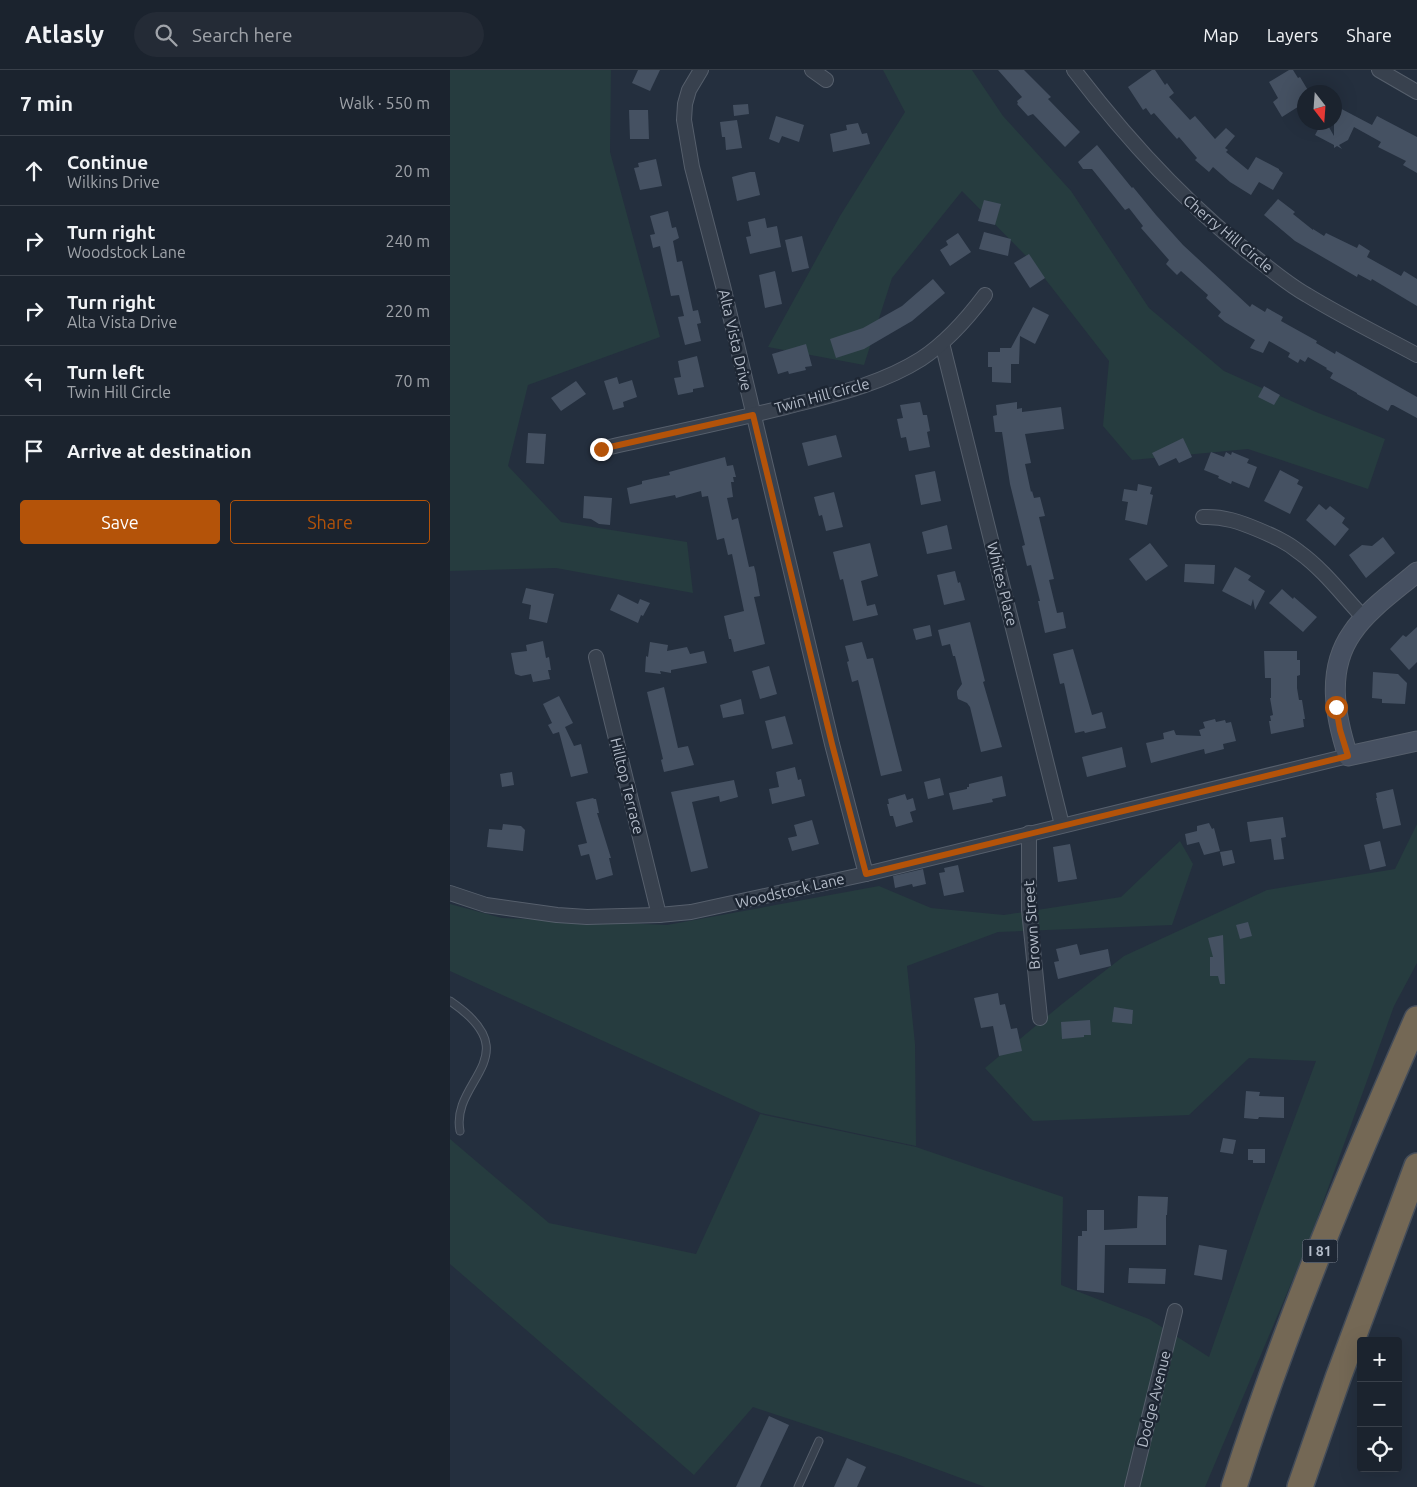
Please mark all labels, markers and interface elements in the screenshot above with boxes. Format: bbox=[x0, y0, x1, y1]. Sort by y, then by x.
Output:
search box bbox=[134, 12, 484, 57]
text: Atlasly bbox=[25, 21, 104, 48]
icon: search bbox=[152, 21, 180, 49]
text: Search here bbox=[192, 24, 292, 46]
text: Map bbox=[1203, 25, 1239, 45]
text: Layers bbox=[1267, 25, 1318, 45]
text: Share bbox=[1346, 25, 1392, 45]
north arrow bbox=[1297, 85, 1342, 130]
text: 7 min bbox=[20, 91, 73, 115]
text: Walk · 550 m bbox=[339, 94, 430, 112]
text: Continue bbox=[67, 151, 148, 173]
icon: ahead bbox=[20, 157, 48, 185]
text: 20 m bbox=[394, 162, 430, 180]
text: Wilkins Drive bbox=[67, 173, 160, 191]
street label: Cherry Hill Circle bbox=[1180, 191, 1276, 276]
text: Turn right bbox=[67, 221, 155, 243]
icon: right bbox=[20, 227, 48, 255]
text: 240 m bbox=[385, 232, 430, 250]
text: Woodstock Lane bbox=[67, 243, 186, 261]
street label: Alta Vista Drive bbox=[716, 288, 755, 392]
text: Turn right bbox=[67, 291, 155, 313]
icon: right bbox=[20, 297, 48, 325]
text: 220 m bbox=[385, 302, 430, 320]
text: Alta Vista Drive bbox=[67, 313, 177, 331]
text: Turn left bbox=[67, 361, 145, 383]
icon: left bbox=[20, 367, 48, 395]
text: 70 m bbox=[394, 372, 430, 390]
street label: Twin Hill Circle bbox=[772, 375, 871, 416]
text: Twin Hill Circle bbox=[67, 383, 171, 401]
icon: arrive bbox=[20, 437, 48, 465]
route end bbox=[590, 438, 613, 461]
text: Arrive at destination bbox=[67, 440, 252, 462]
button: Save bbox=[20, 500, 220, 544]
button: Share bbox=[230, 500, 430, 544]
street label: Whites Place bbox=[984, 540, 1021, 628]
route start bbox=[1325, 696, 1348, 719]
street label: Hilltop Terrace bbox=[607, 736, 648, 836]
street label: Woodstock Lane bbox=[734, 870, 846, 911]
street label: Brown Street bbox=[1020, 880, 1043, 970]
road number: I 81 bbox=[1302, 1240, 1338, 1262]
map controls bbox=[1357, 1337, 1402, 1472]
button: + bbox=[1357, 1337, 1402, 1382]
street label: Dodge Avenue bbox=[1133, 1349, 1174, 1449]
button: − bbox=[1357, 1382, 1402, 1427]
button: locate bbox=[1357, 1427, 1402, 1472]

